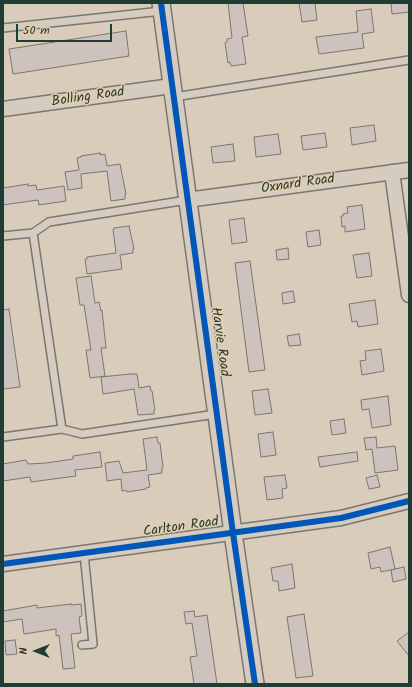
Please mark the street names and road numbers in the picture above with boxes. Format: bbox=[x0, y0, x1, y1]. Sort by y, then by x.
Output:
street label: Bolling Road bbox=[51, 85, 125, 111]
street label: Oxnard Road bbox=[260, 172, 336, 198]
street label: Harvie Road bbox=[206, 306, 232, 378]
street label: Carlton Road bbox=[142, 514, 220, 542]

